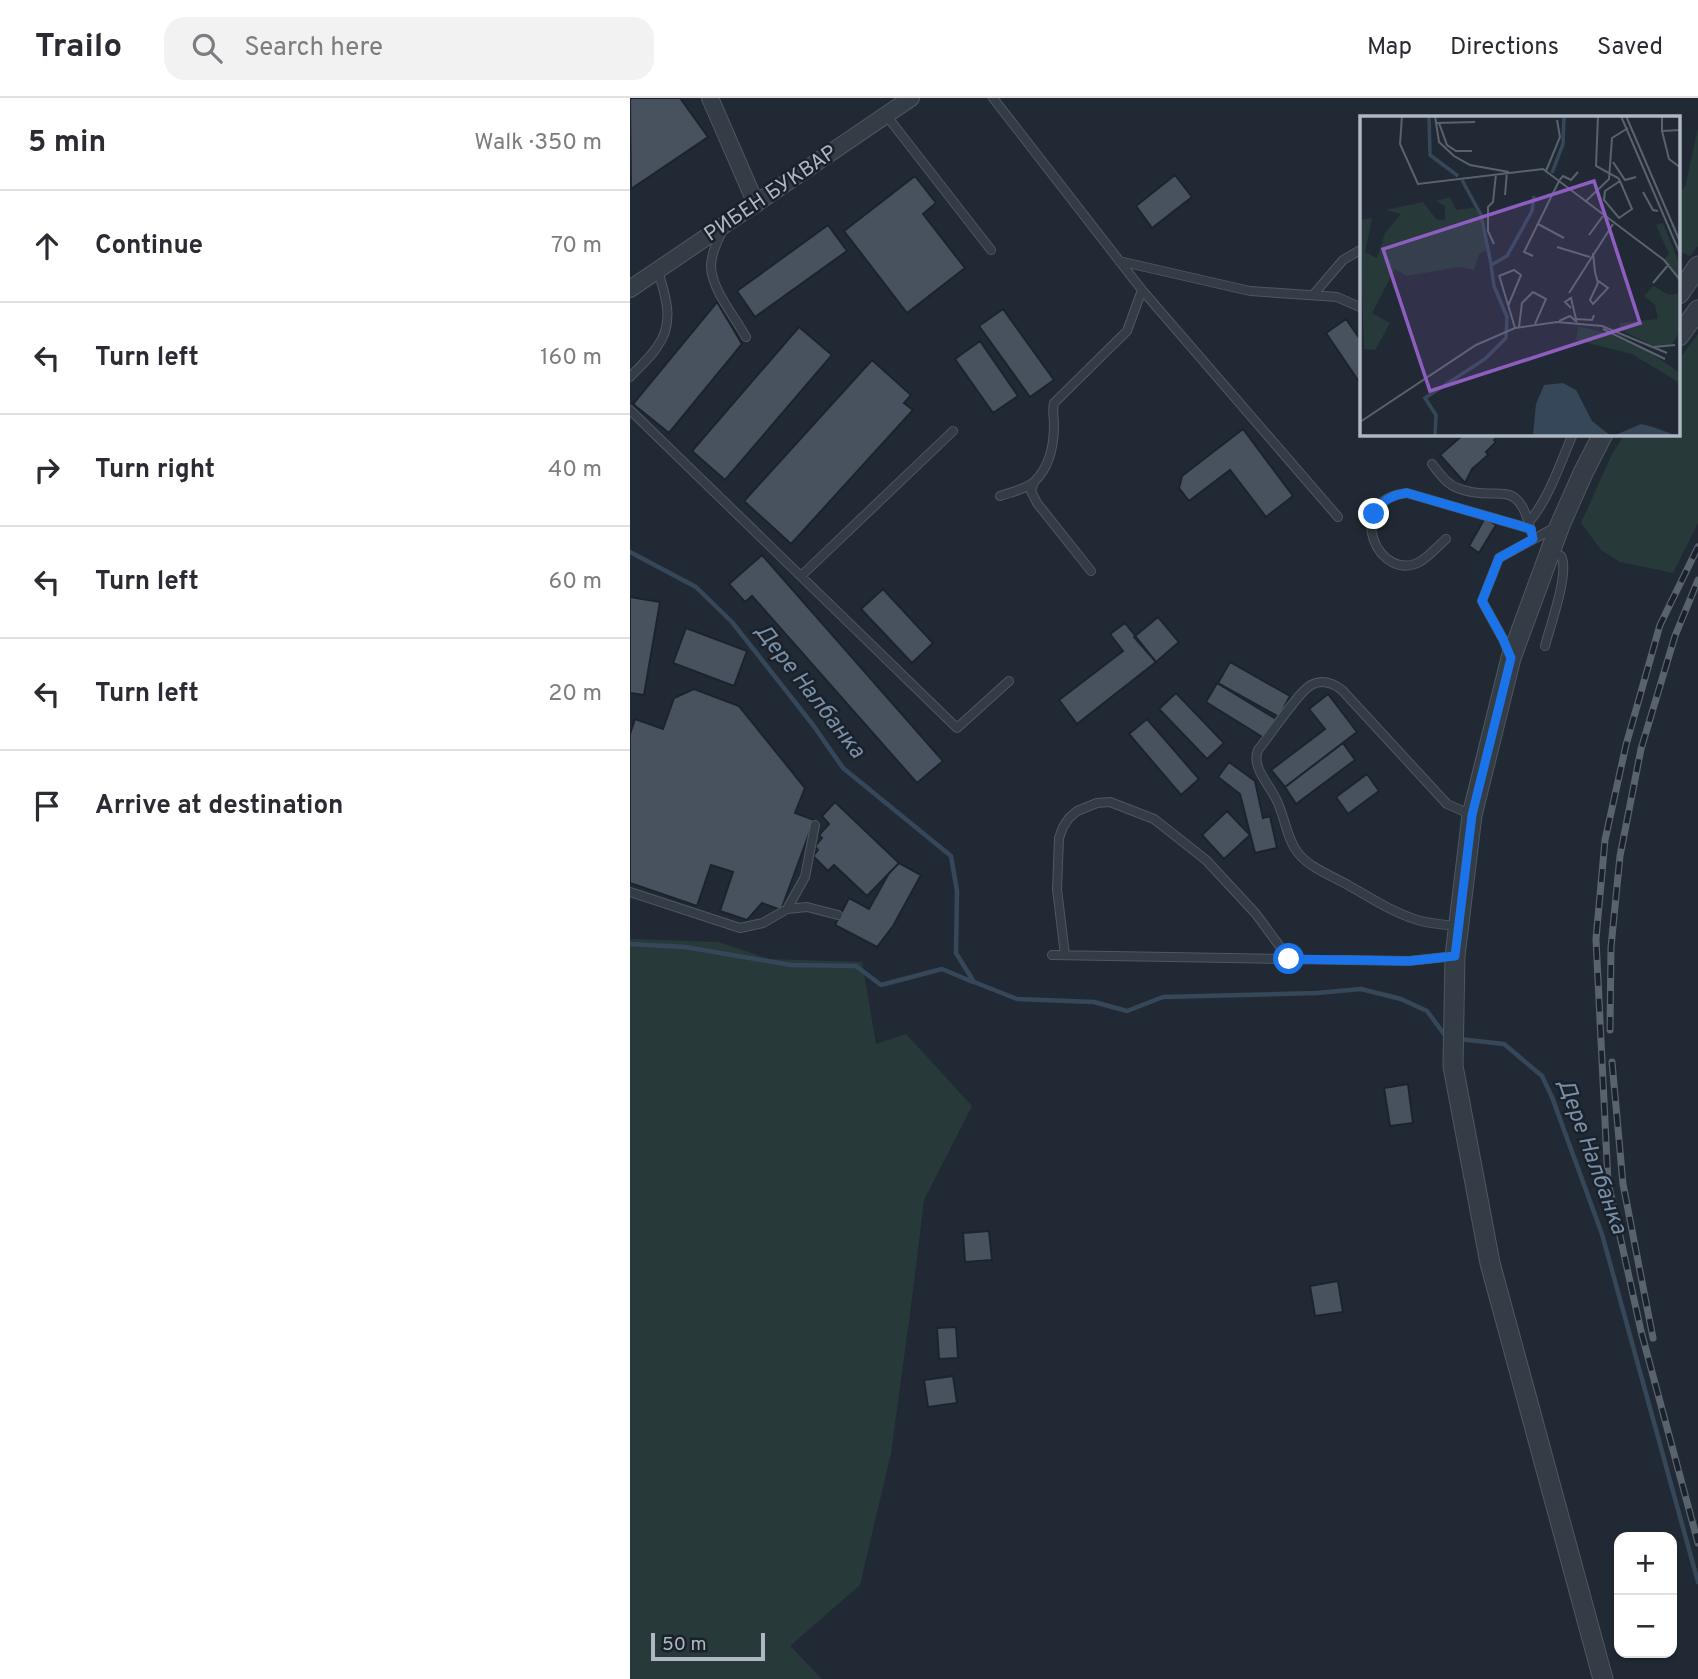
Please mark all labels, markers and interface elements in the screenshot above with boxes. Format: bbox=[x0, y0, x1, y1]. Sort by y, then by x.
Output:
search box bbox=[164, 17, 654, 80]
text: Trailo bbox=[35, 27, 122, 69]
icon: search bbox=[188, 29, 226, 67]
text: Search here bbox=[244, 32, 383, 65]
text: Map bbox=[1367, 33, 1412, 63]
text: Directions bbox=[1450, 33, 1559, 63]
text: Saved bbox=[1597, 33, 1663, 63]
inset map bbox=[1360, 116, 1680, 436]
text: 5 min bbox=[28, 125, 106, 162]
text: Walk · 350 m bbox=[474, 129, 602, 158]
street label: РИБЕН БУКВАР bbox=[699, 140, 843, 248]
icon: ahead bbox=[28, 227, 66, 265]
text: Continue bbox=[95, 230, 203, 263]
text: 70 m bbox=[551, 232, 602, 261]
icon: left bbox=[28, 339, 66, 377]
text: Turn left bbox=[95, 342, 199, 375]
text: 160 m bbox=[540, 344, 602, 373]
icon: right bbox=[28, 451, 66, 489]
text: Turn right bbox=[95, 454, 215, 487]
text: 40 m bbox=[548, 456, 602, 485]
route end bbox=[1358, 498, 1389, 529]
icon: left bbox=[28, 563, 66, 601]
text: Turn left bbox=[95, 566, 199, 599]
text: 60 m bbox=[549, 568, 602, 597]
water label: Дере Налбанка bbox=[747, 619, 871, 765]
icon: left bbox=[28, 675, 66, 713]
text: Turn left bbox=[95, 678, 199, 711]
text: 20 m bbox=[548, 680, 602, 709]
icon: arrive bbox=[28, 787, 66, 825]
text: Arrive at destination bbox=[95, 790, 343, 823]
route start bbox=[1273, 943, 1304, 974]
water label: Дере Налбанка bbox=[1549, 1075, 1633, 1239]
map controls bbox=[1614, 1532, 1677, 1658]
button: + bbox=[1614, 1532, 1677, 1595]
button: − bbox=[1614, 1595, 1677, 1658]
scale bar bbox=[651, 1630, 765, 1662]
text: 50 m bbox=[662, 1633, 707, 1657]

